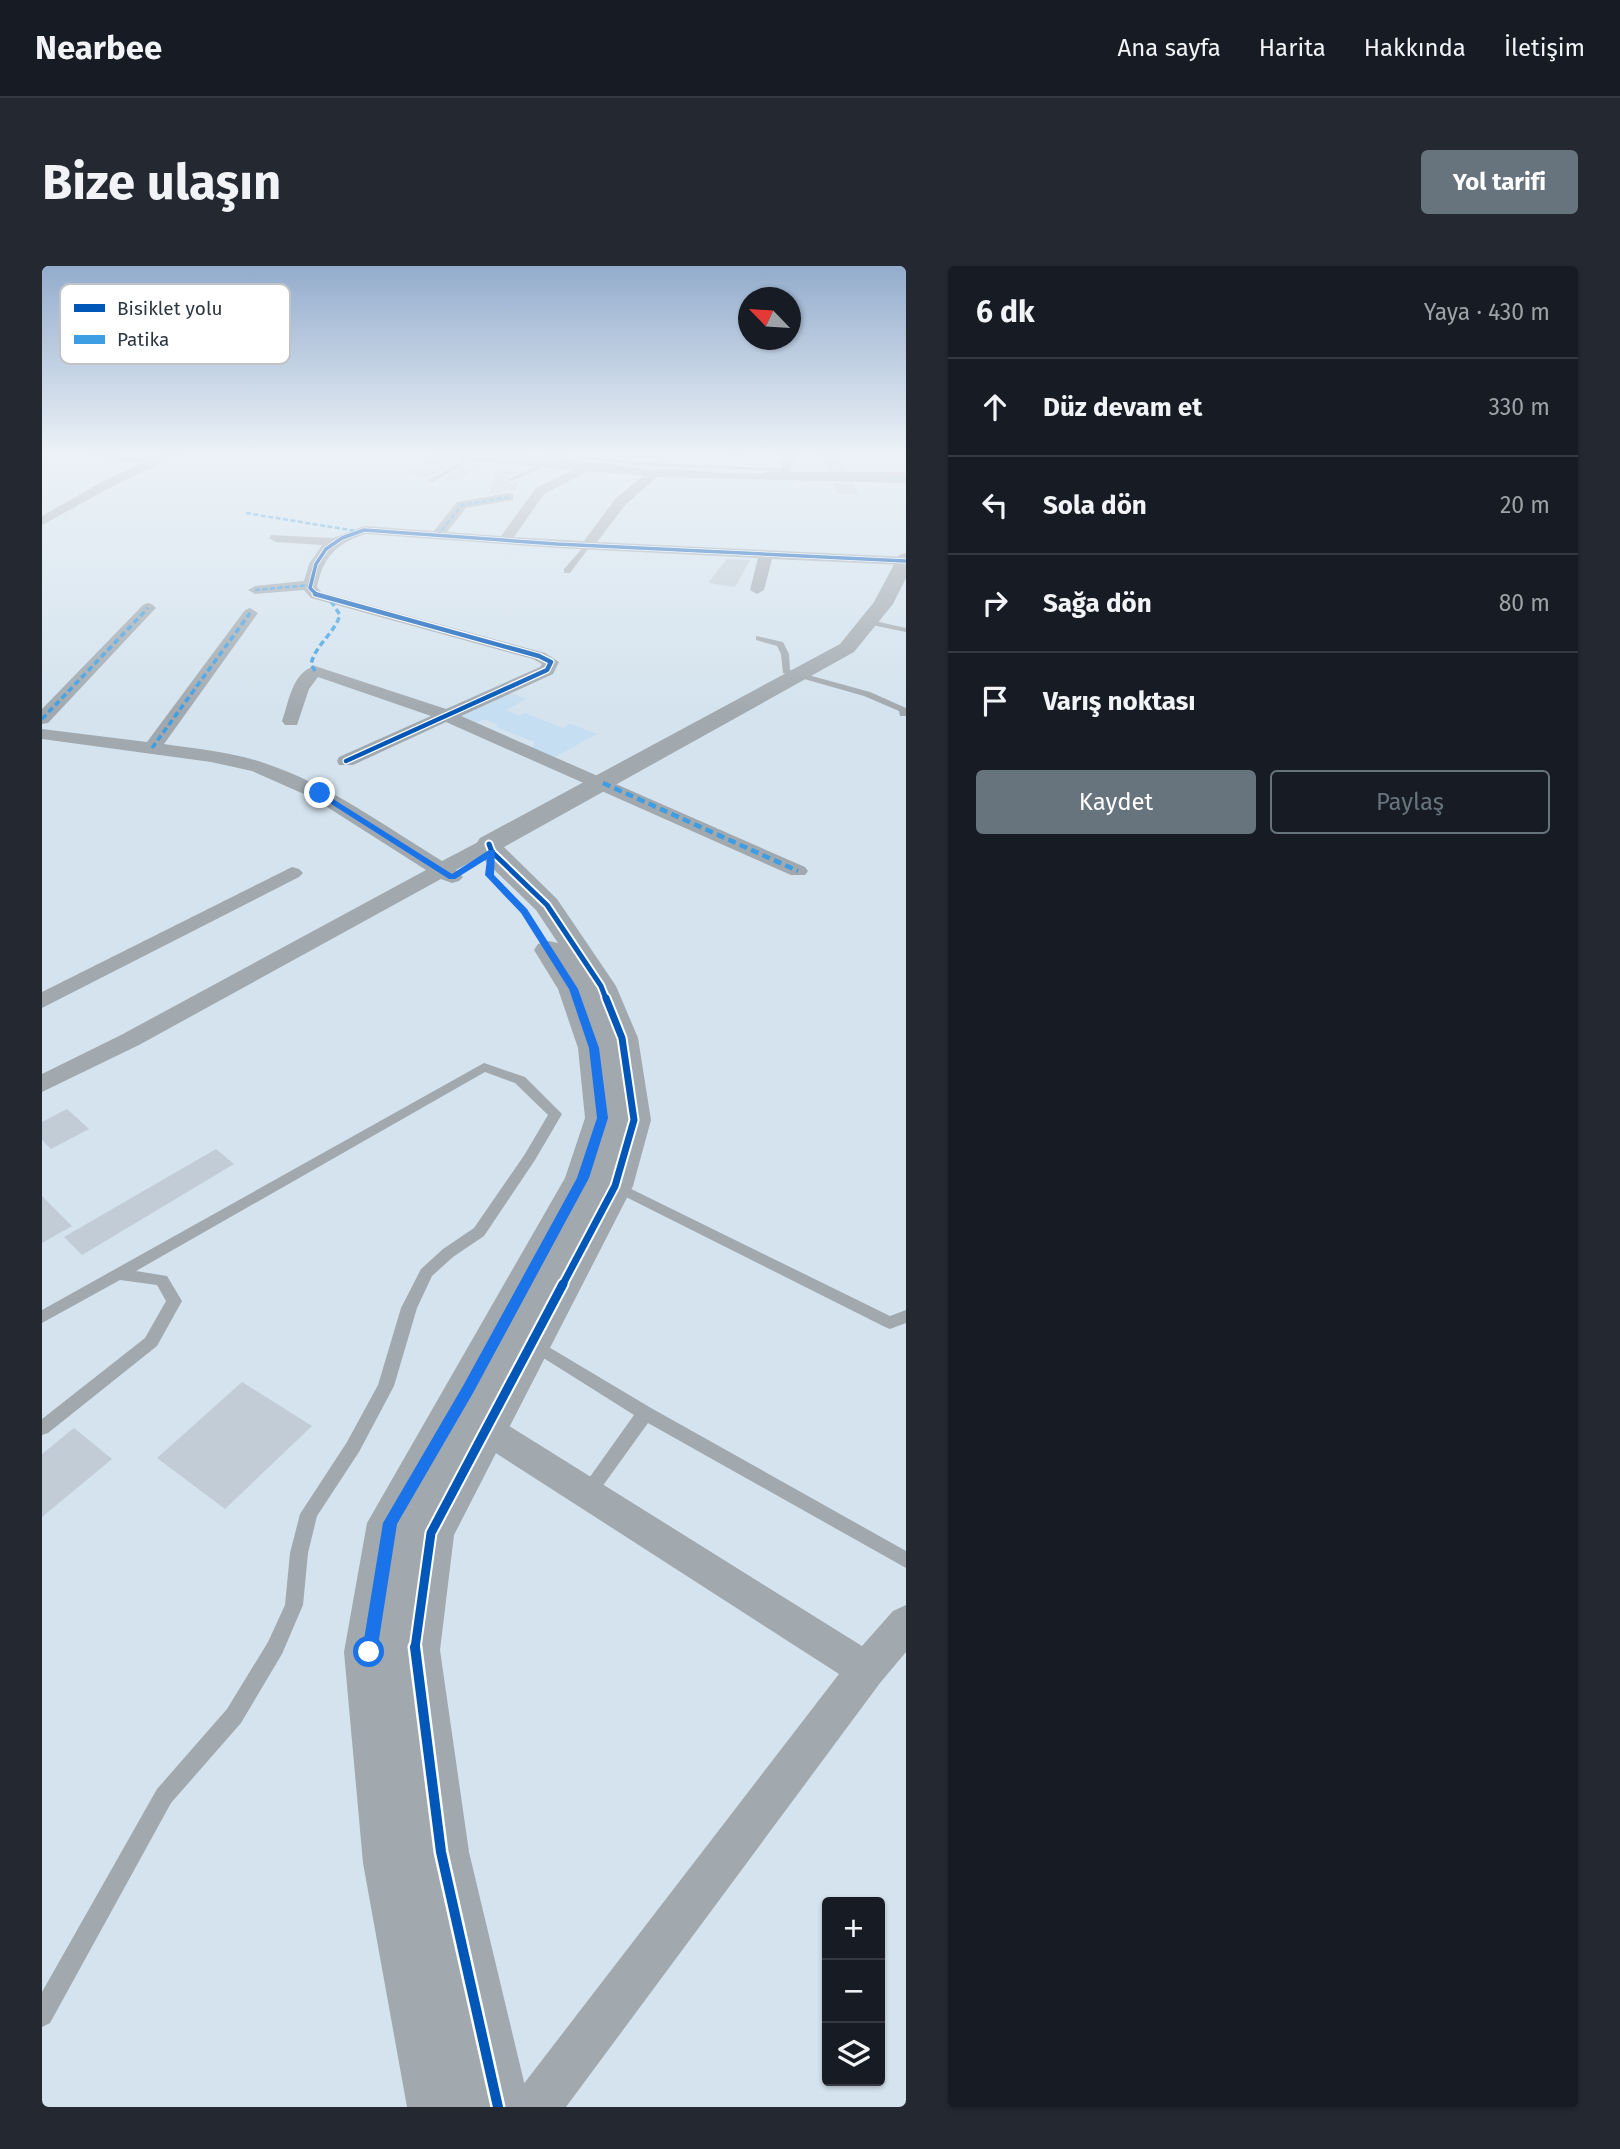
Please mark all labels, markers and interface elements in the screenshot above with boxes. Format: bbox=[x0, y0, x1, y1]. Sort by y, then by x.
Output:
text: Nearbee bbox=[35, 28, 162, 68]
text: Ana sayfa bbox=[1117, 34, 1221, 62]
text: Harita bbox=[1259, 34, 1326, 62]
text: Hakkında bbox=[1364, 34, 1466, 62]
text: İletişim bbox=[1504, 34, 1585, 62]
button: Yol tarifi bbox=[1421, 150, 1578, 214]
text: Bize ulaşın bbox=[42, 153, 281, 212]
legend bbox=[60, 284, 290, 364]
north arrow bbox=[738, 287, 801, 350]
text: 6 dk bbox=[976, 294, 1035, 330]
text: Bisiklet yolu bbox=[117, 297, 223, 320]
text: Yaya · 430 m bbox=[1424, 298, 1550, 326]
text: Patika bbox=[117, 328, 169, 351]
icon: ahead bbox=[976, 388, 1014, 426]
text: Düz devam et bbox=[1043, 392, 1202, 423]
text: 330 m bbox=[1488, 393, 1550, 421]
icon: left bbox=[976, 486, 1014, 524]
text: Sola dön bbox=[1043, 490, 1147, 521]
text: 20 m bbox=[1500, 491, 1550, 519]
icon: right bbox=[976, 584, 1014, 622]
text: Sağa dön bbox=[1043, 588, 1152, 619]
text: 80 m bbox=[1499, 589, 1550, 617]
icon: arrive bbox=[976, 682, 1014, 720]
text: Varış noktası bbox=[1043, 686, 1196, 717]
button: Kaydet bbox=[976, 770, 1256, 834]
button: Paylaş bbox=[1270, 770, 1550, 834]
route end bbox=[304, 777, 335, 808]
route start bbox=[353, 1636, 384, 1667]
map controls bbox=[822, 1897, 885, 2086]
button: + bbox=[822, 1897, 885, 1960]
button: − bbox=[822, 1960, 885, 2023]
button: layers bbox=[822, 2023, 885, 2086]

